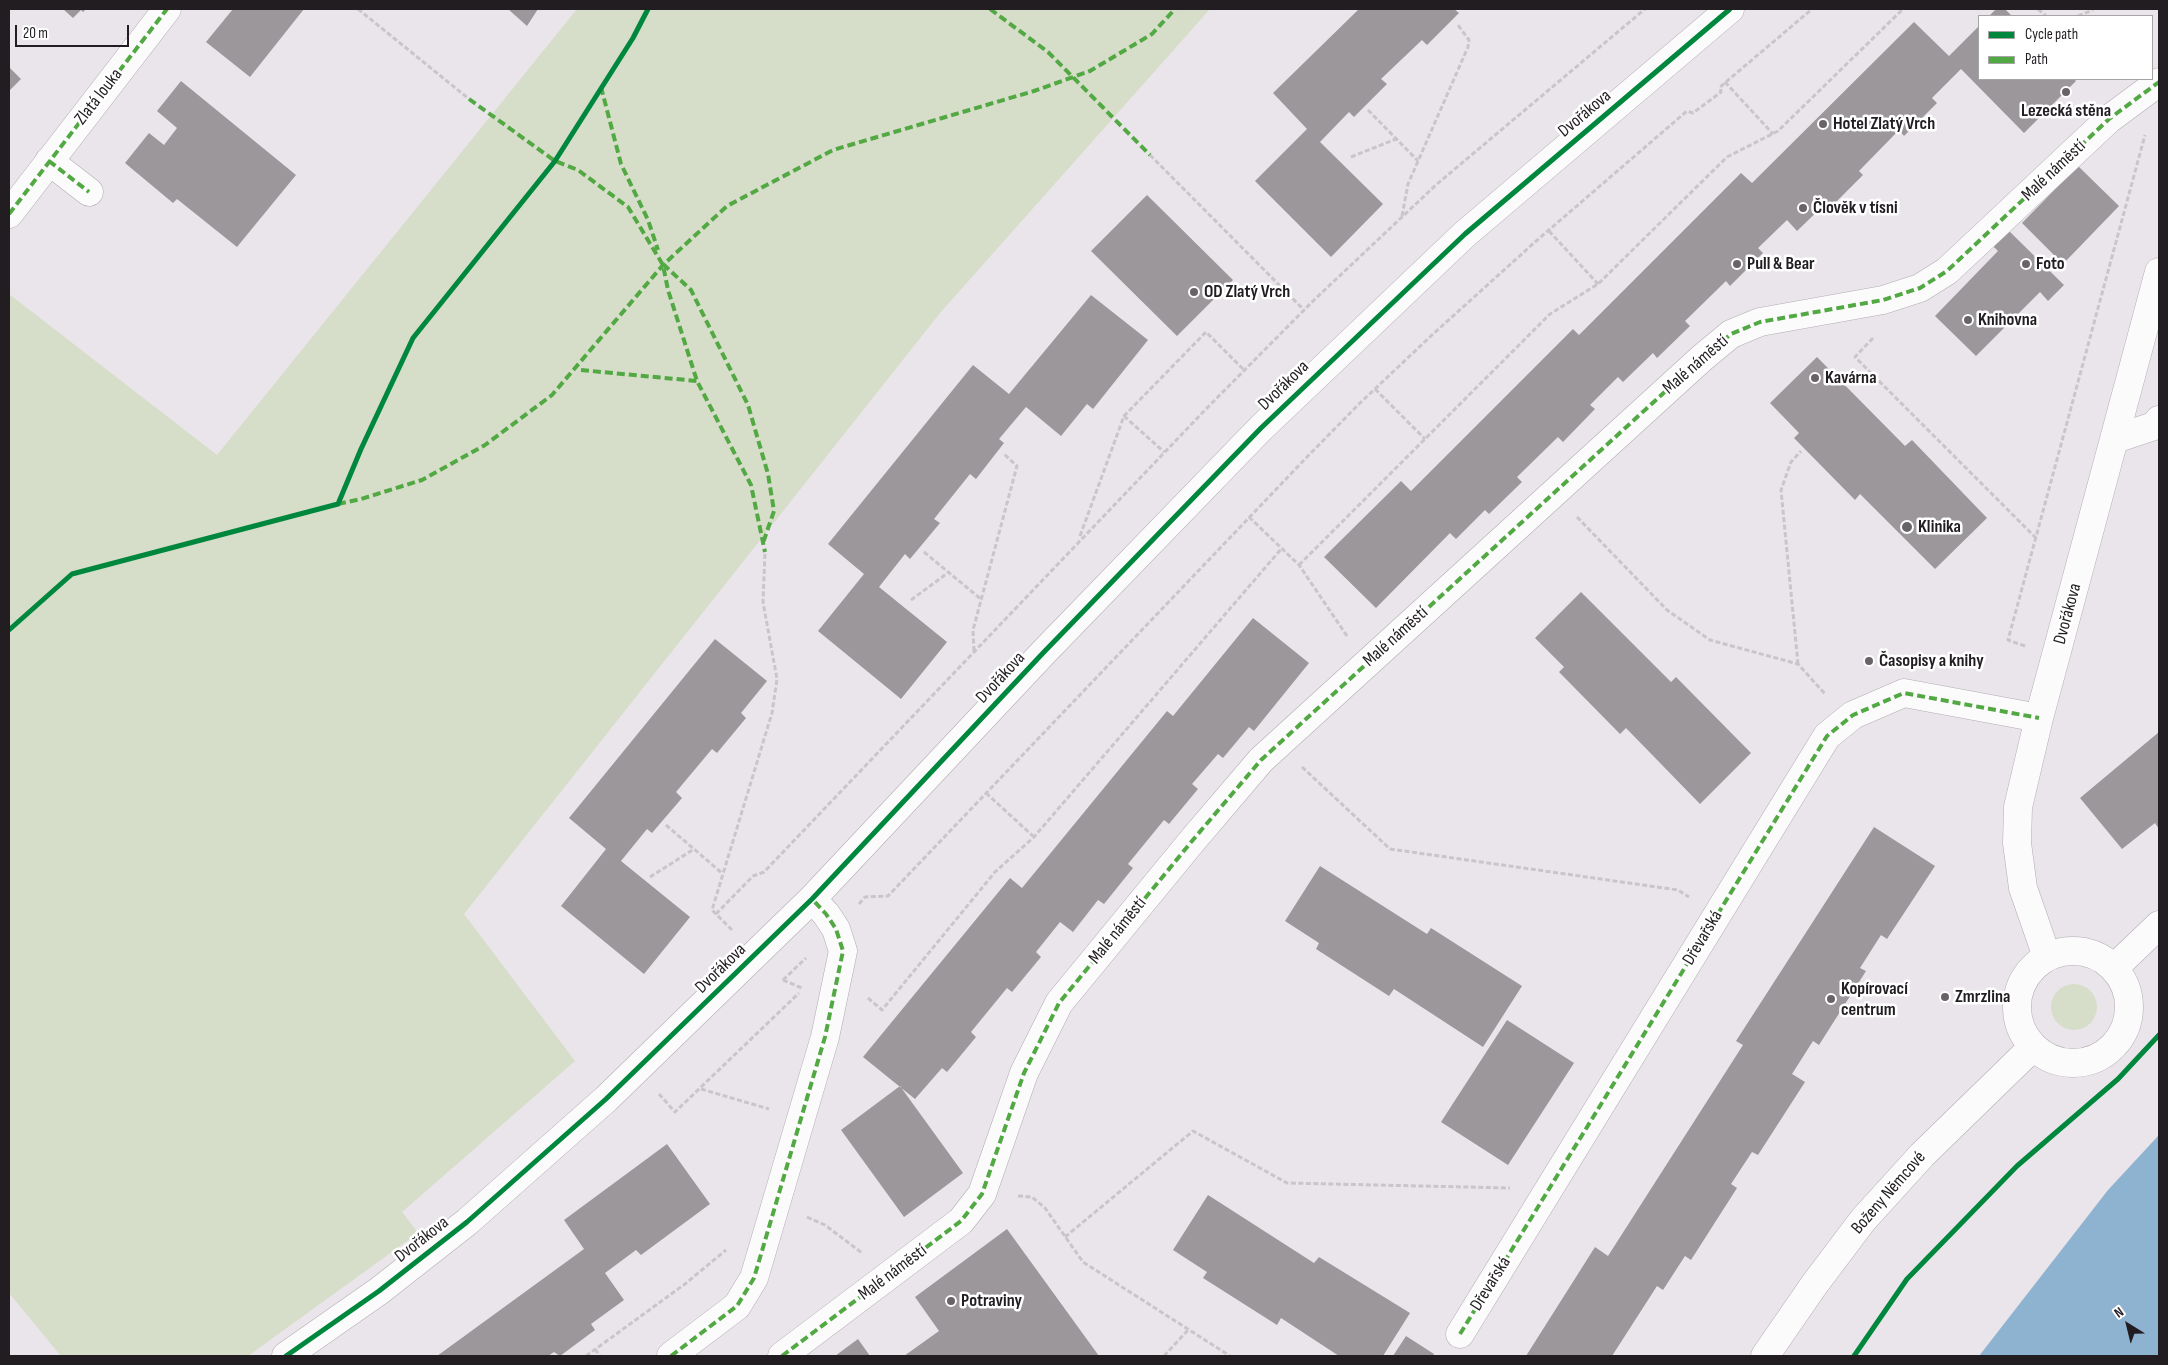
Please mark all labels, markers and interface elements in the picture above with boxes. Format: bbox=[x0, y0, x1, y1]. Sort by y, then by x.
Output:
scale bar bbox=[18, 15, 131, 47]
legend bbox=[1978, 15, 2153, 80]
text: 20 m bbox=[23, 24, 48, 43]
text: Cycle path bbox=[2025, 25, 2078, 44]
text: Path bbox=[2025, 50, 2048, 69]
street label: Zlatá louka bbox=[70, 65, 128, 129]
street label: Dvořákova bbox=[1554, 86, 1616, 142]
marker: Lezecká stěna bbox=[2060, 86, 2072, 98]
place label: Lezecká stěna bbox=[2021, 100, 2111, 122]
place label: Hotel Zlatý Vrch bbox=[1833, 113, 1935, 135]
marker: Hotel Zlatý Vrch bbox=[1817, 118, 1829, 130]
street label: Malé náměstí bbox=[2017, 136, 2091, 206]
place label: Člověk v tísni bbox=[1813, 197, 1898, 219]
marker: Člověk v tísni bbox=[1797, 202, 1809, 214]
place label: Pull & Bear bbox=[1747, 253, 1815, 275]
place label: Foto bbox=[2036, 253, 2065, 275]
marker: Pull & Bear bbox=[1731, 258, 1743, 270]
marker: Foto bbox=[2020, 258, 2032, 270]
place label: OD Zlatý Vrch bbox=[1204, 281, 1290, 303]
marker: OD Zlatý Vrch bbox=[1188, 286, 1200, 298]
place label: Knihovna bbox=[1978, 309, 2037, 331]
marker: Knihovna bbox=[1962, 314, 1974, 326]
street label: Malé náměstí bbox=[1659, 331, 1733, 399]
street label: Dvořákova bbox=[1254, 357, 1314, 415]
place label: Kavárna bbox=[1825, 367, 1876, 389]
marker: Kavárna bbox=[1809, 372, 1821, 384]
place label: Klinika bbox=[1918, 516, 1961, 538]
marker: Klinika bbox=[1900, 520, 1914, 534]
street label: Dvořákova bbox=[2049, 581, 2087, 647]
street label: Malé náměstí bbox=[1359, 602, 1433, 672]
street label: Dvořákova bbox=[972, 648, 1030, 708]
place label: Časopisy a knihy bbox=[1879, 650, 1984, 672]
marker: Časopisy a knihy bbox=[1863, 655, 1875, 667]
street label: Malé náměstí bbox=[1084, 893, 1152, 969]
street label: Dřevařská bbox=[1678, 907, 1728, 969]
street label: Dvořákova bbox=[691, 940, 751, 998]
place label: Kopírovací centrum bbox=[1841, 978, 1908, 1021]
place label: Zmrzlina bbox=[1955, 986, 2010, 1008]
marker: Zmrzlina bbox=[1939, 991, 1951, 1003]
marker: Kopírovací centrum bbox=[1825, 993, 1837, 1005]
street label: Boženy Němcové bbox=[1847, 1147, 1931, 1239]
street label: Dvořákova bbox=[391, 1212, 453, 1268]
street label: Malé náměstí bbox=[855, 1240, 931, 1306]
street label: Dřevařská bbox=[1466, 1253, 1516, 1315]
place label: Potraviny bbox=[961, 1290, 1022, 1312]
marker: Potraviny bbox=[945, 1295, 957, 1307]
north arrow bbox=[2103, 1300, 2153, 1350]
text: N bbox=[2111, 1303, 2127, 1322]

